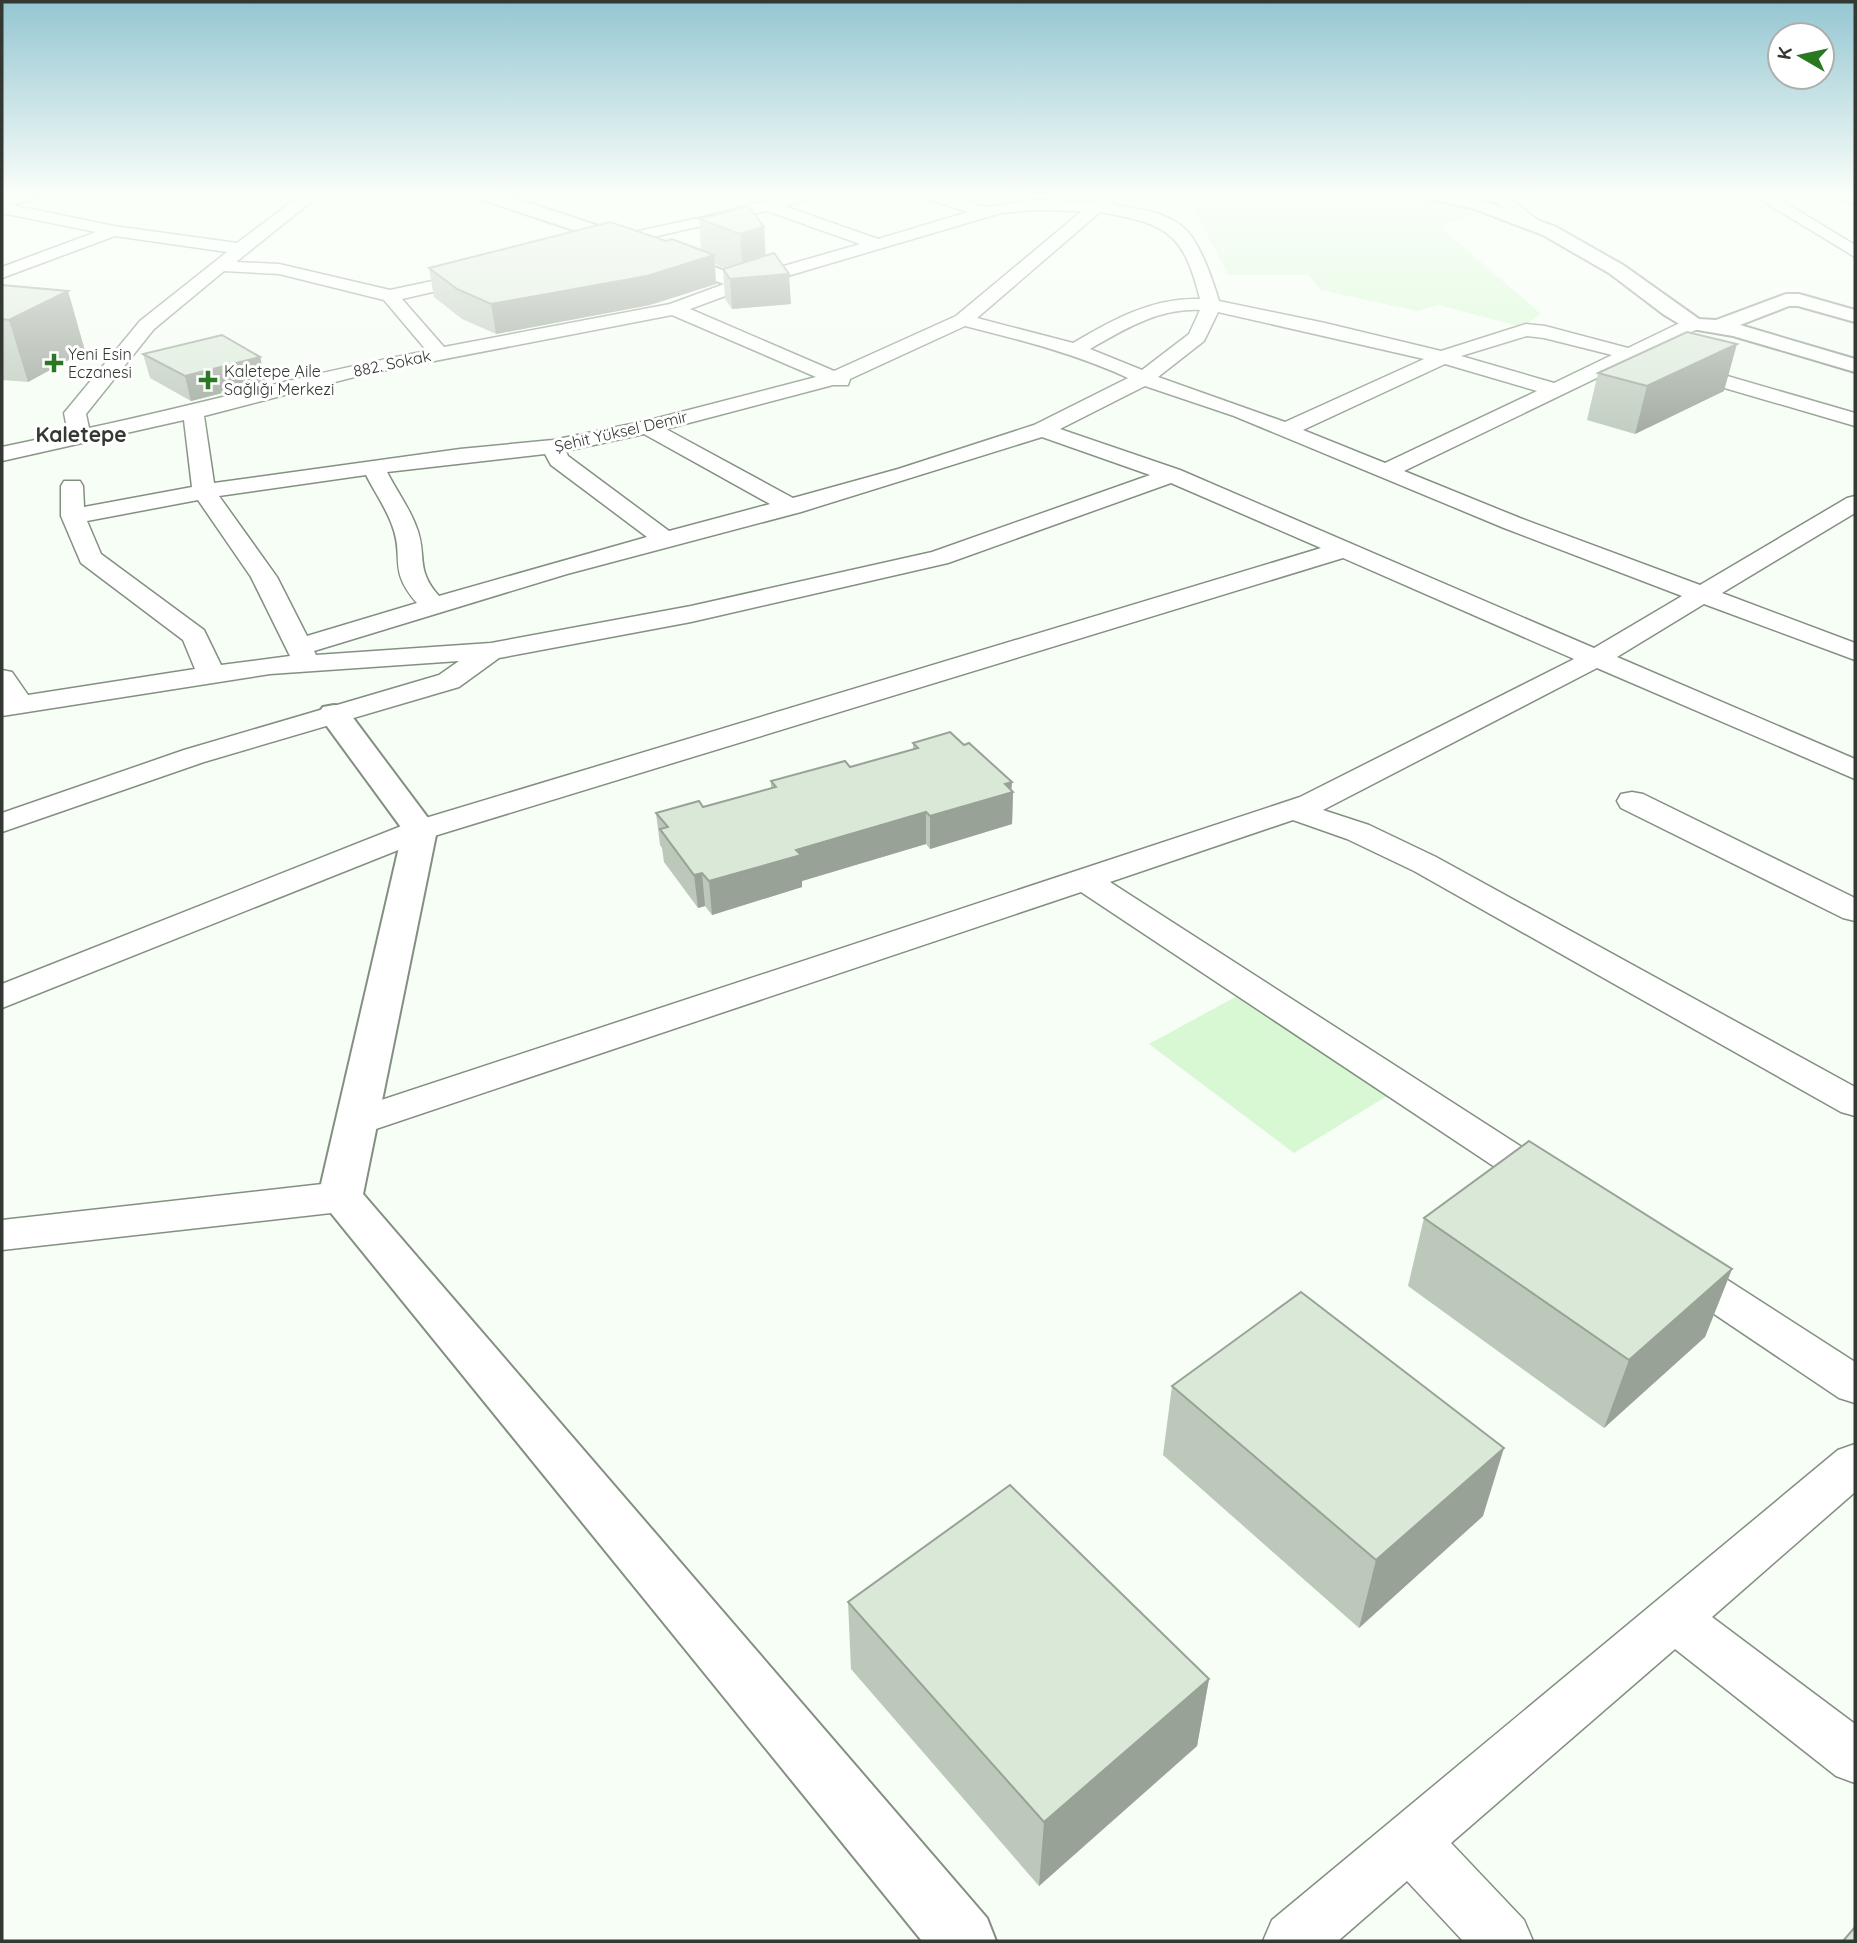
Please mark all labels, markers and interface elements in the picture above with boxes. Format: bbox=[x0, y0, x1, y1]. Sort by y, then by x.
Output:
north arrow bbox=[1766, 21, 1836, 91]
text: K bbox=[1771, 45, 1797, 61]
place label: Yeni Esin Eczanesi bbox=[68, 344, 132, 382]
street label: 882. Sokak bbox=[351, 345, 433, 381]
marker: Yeni Esin Eczanesi bbox=[46, 355, 62, 371]
place label: Kaletepe Aile Sağlığı Merkezi bbox=[224, 361, 334, 399]
marker: Kaletepe Aile Sağlığı Merkezi bbox=[198, 370, 218, 390]
street label: Şehit Yüksel Demir bbox=[553, 406, 689, 456]
district label: Kaletepe bbox=[35, 421, 127, 447]

